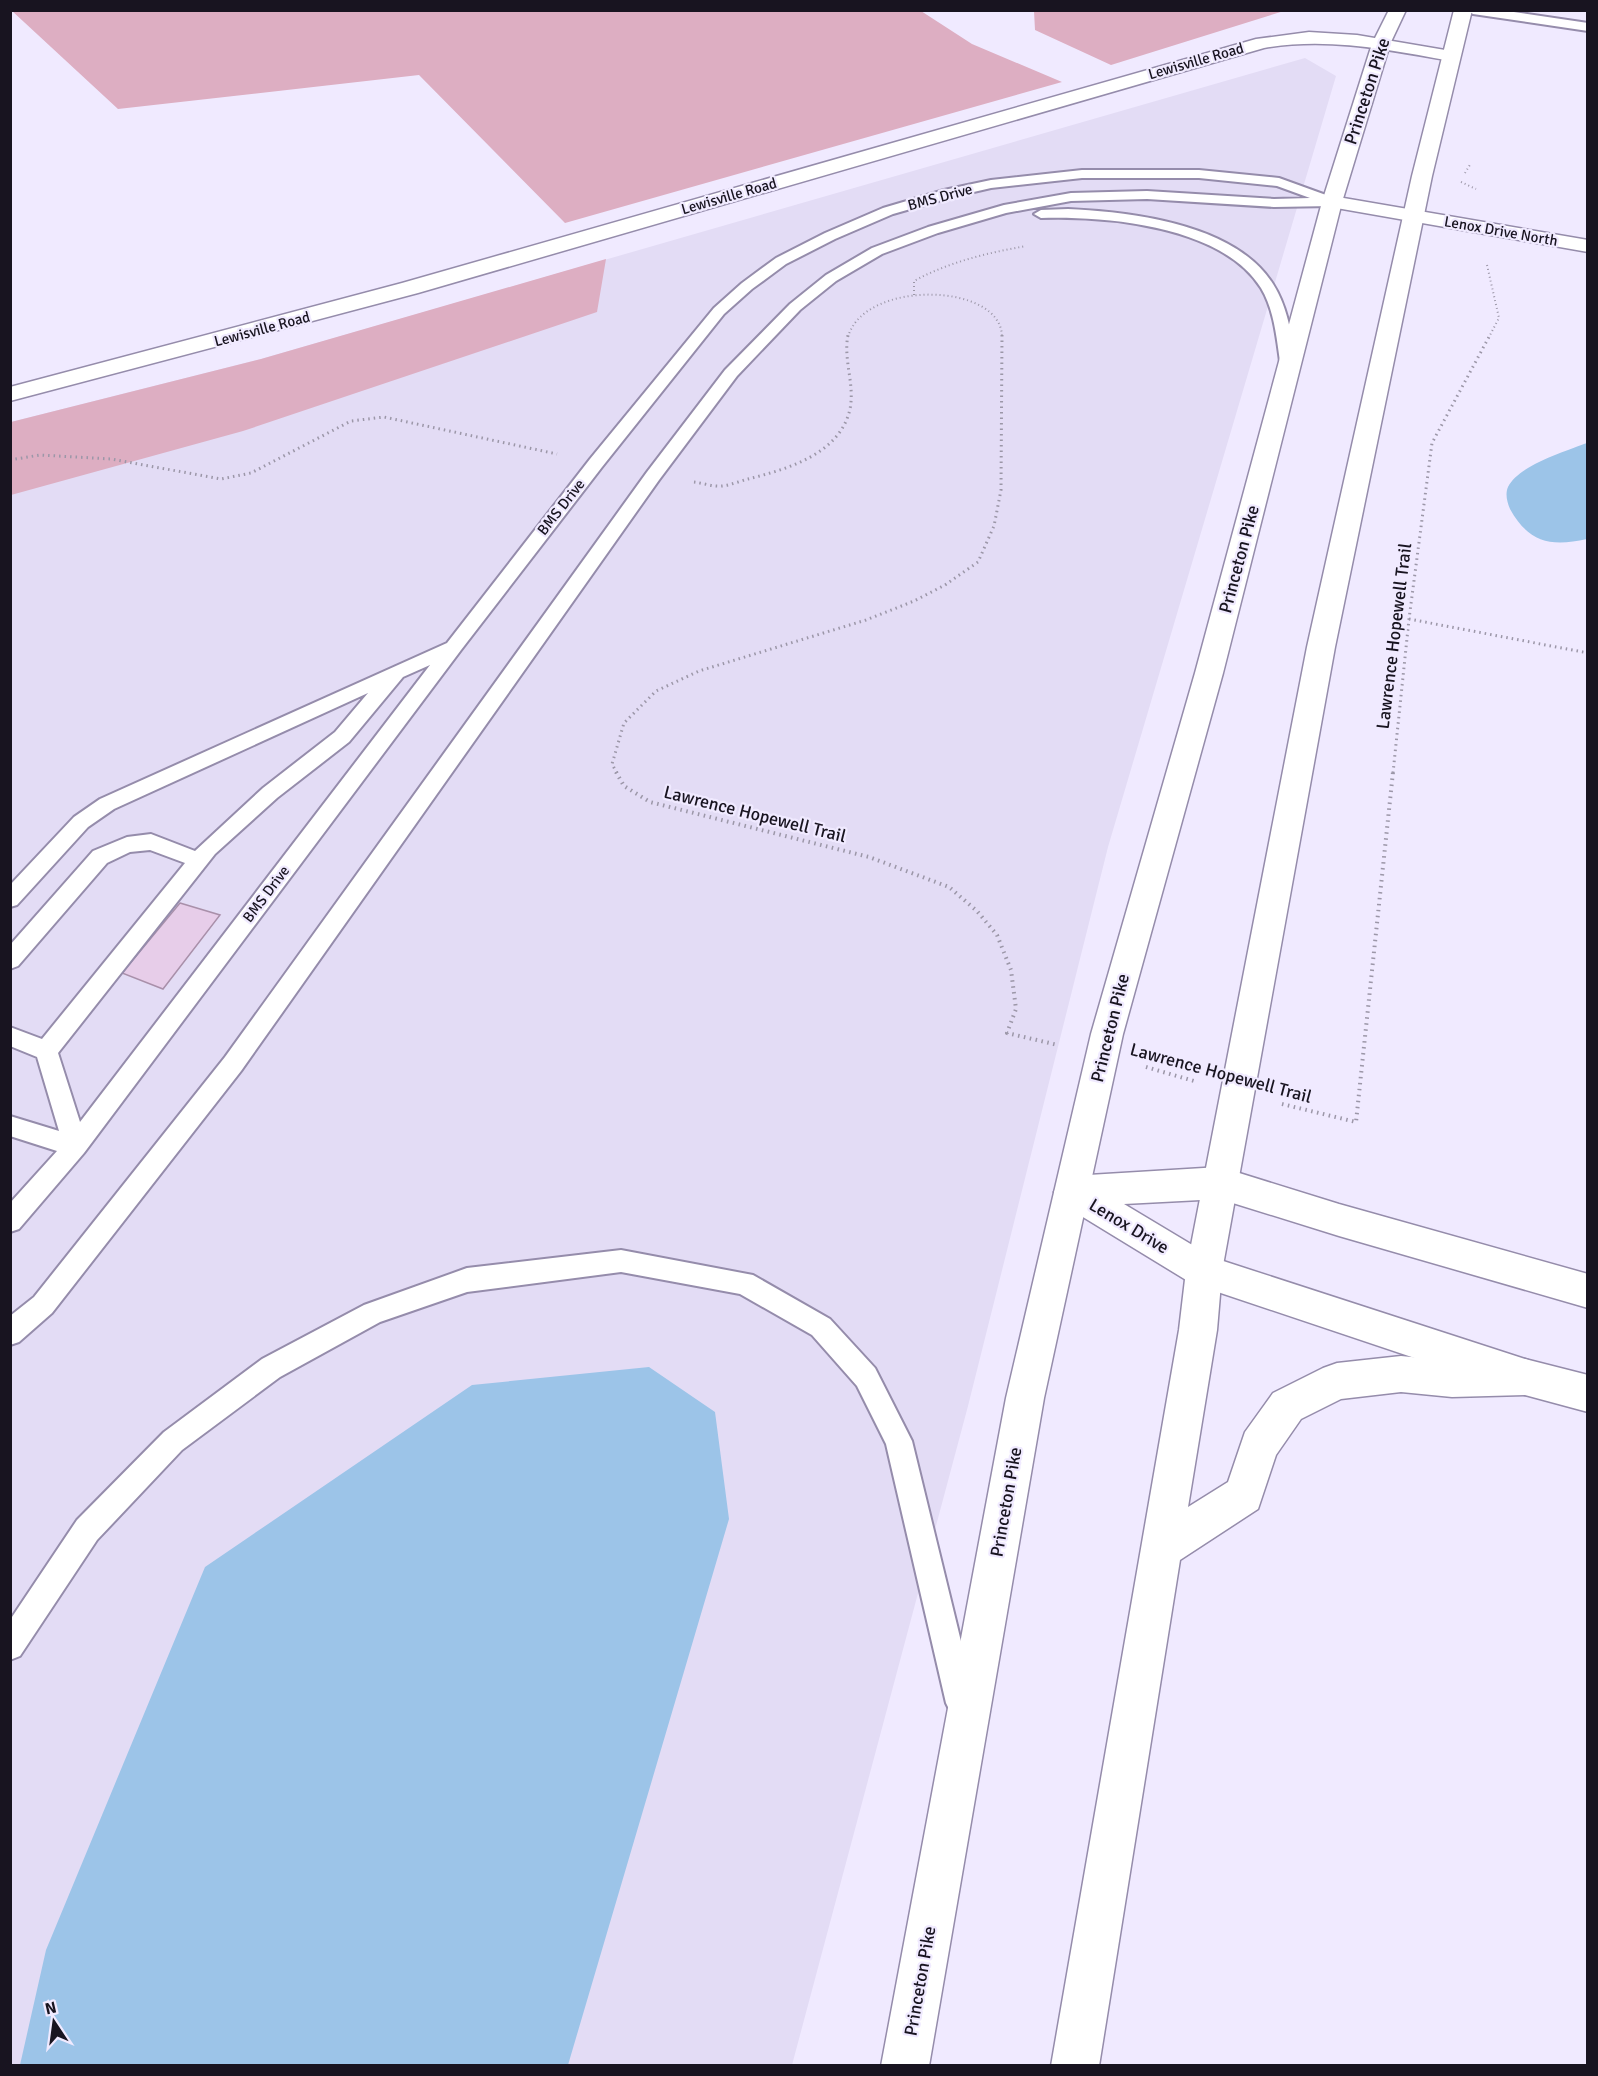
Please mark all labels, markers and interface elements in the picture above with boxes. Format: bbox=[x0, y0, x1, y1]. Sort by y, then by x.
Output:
street label: Princeton Pike bbox=[1339, 35, 1395, 147]
street label: Lewisville Road bbox=[1146, 39, 1246, 83]
street label: Lewisville Road bbox=[679, 174, 779, 218]
street label: BMS Drive bbox=[906, 180, 974, 214]
street label: Lenox Drive North bbox=[1443, 212, 1559, 250]
street label: Lewisville Road bbox=[212, 308, 312, 350]
street label: BMS Drive bbox=[534, 475, 588, 539]
street label: Princeton Pike bbox=[1214, 503, 1264, 615]
street label: Lawrence Hopewell Trail bbox=[1372, 542, 1416, 730]
street label: Lawrence Hopewell Trail bbox=[661, 781, 849, 847]
street label: BMS Drive bbox=[239, 862, 293, 926]
street label: Princeton Pike bbox=[1086, 971, 1134, 1085]
street label: Lawrence Hopewell Trail bbox=[1128, 1038, 1314, 1108]
street label: Lenox Drive bbox=[1085, 1194, 1173, 1258]
street label: Princeton Pike bbox=[986, 1445, 1026, 1559]
street label: Princeton Pike bbox=[900, 1924, 940, 2038]
north arrow bbox=[24, 1992, 84, 2052]
text: N bbox=[43, 1997, 59, 2019]

